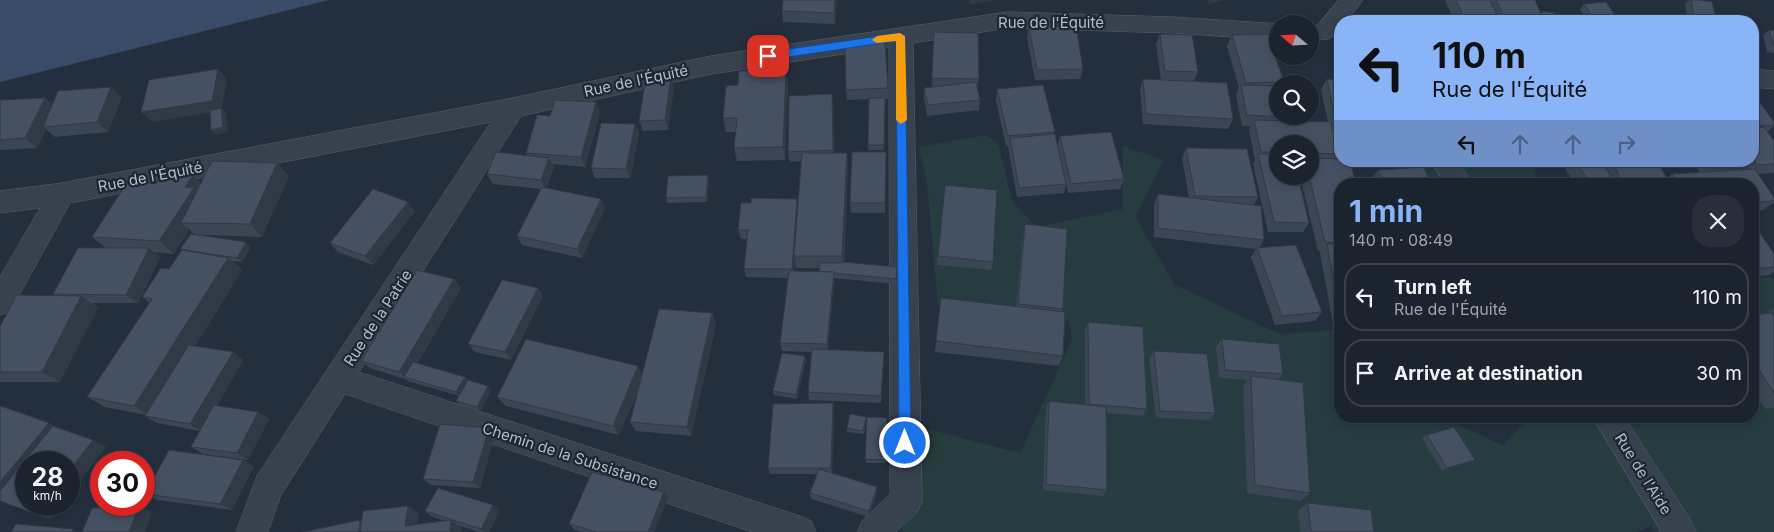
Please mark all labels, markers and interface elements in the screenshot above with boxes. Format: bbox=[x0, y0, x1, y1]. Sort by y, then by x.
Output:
street label: Rue de l'Équité bbox=[998, 13, 1104, 32]
north arrow bbox=[1269, 15, 1319, 65]
map controls bbox=[1269, 15, 1319, 185]
text: 110 m bbox=[1432, 34, 1526, 76]
pin bbox=[747, 35, 789, 77]
icon: left bbox=[1349, 35, 1414, 100]
icon: arrive bbox=[754, 42, 782, 70]
street label: Rue de l'Équité bbox=[582, 60, 690, 101]
button: search bbox=[1269, 75, 1319, 125]
text: Rue de l'Équité bbox=[1432, 76, 1587, 102]
icon: left bbox=[1453, 130, 1481, 158]
icon: ahead bbox=[1506, 130, 1534, 158]
icon: ahead bbox=[1559, 130, 1587, 158]
icon: right bbox=[1612, 130, 1640, 158]
button: layers bbox=[1269, 135, 1319, 185]
street label: Rue de l'Équité bbox=[96, 157, 204, 196]
text: 1 min bbox=[1349, 193, 1423, 229]
button: close bbox=[1692, 195, 1744, 247]
text: 140 m · 08:49 bbox=[1349, 230, 1453, 250]
street label: Rue de la Patrie bbox=[339, 266, 416, 369]
text: Turn left bbox=[1394, 276, 1472, 299]
icon: left bbox=[1351, 283, 1379, 311]
text: 110 m bbox=[1693, 286, 1742, 309]
text: Rue de l'Équité bbox=[1394, 299, 1507, 319]
icon: arrive bbox=[1351, 359, 1379, 387]
text: Arrive at destination bbox=[1394, 362, 1583, 385]
text: 30 m bbox=[1696, 362, 1742, 385]
position arrow bbox=[878, 416, 930, 468]
street label: Chemin de la Subsistance bbox=[480, 418, 660, 493]
street label: Rue de l'Aide bbox=[1611, 429, 1676, 518]
speed limit sign: 30 bbox=[90, 451, 155, 516]
text: 28 bbox=[31, 462, 64, 492]
text: km/h bbox=[33, 488, 62, 503]

